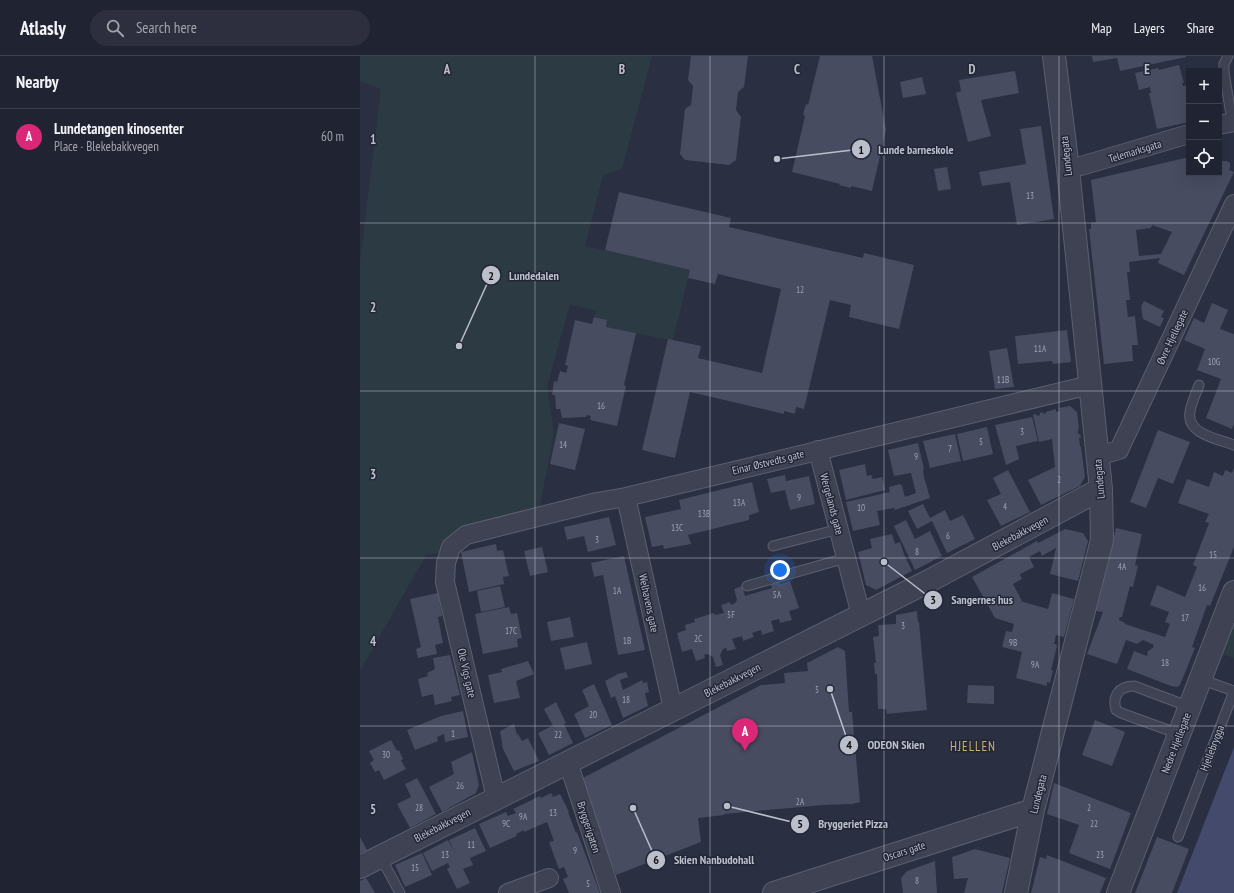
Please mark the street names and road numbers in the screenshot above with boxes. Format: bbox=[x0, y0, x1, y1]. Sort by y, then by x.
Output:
street label: Lundegata bbox=[1057, 135, 1075, 177]
street label: Telemarksgata bbox=[1107, 136, 1163, 166]
street label: Øvre Hjellegate bbox=[1153, 307, 1191, 367]
street label: Einar Østvedts gate bbox=[731, 446, 806, 478]
street label: Lundegata bbox=[1090, 459, 1108, 499]
street label: Wergelands gate bbox=[817, 472, 847, 537]
street label: Blekebakkvegen bbox=[990, 512, 1051, 554]
street label: Welhavens gate bbox=[636, 572, 662, 634]
street label: Ole Vigs gate bbox=[455, 647, 480, 699]
street label: Blekebakkvegen bbox=[701, 660, 763, 700]
street label: Nedre Hjellegate bbox=[1158, 710, 1194, 775]
street label: Hjellebrygga bbox=[1197, 723, 1227, 773]
street label: Lundegata bbox=[1026, 773, 1050, 815]
street label: Bryggerigaten bbox=[574, 800, 604, 855]
street label: Blekebakkvegen bbox=[411, 805, 473, 845]
street label: Oscars gate bbox=[881, 837, 927, 864]

